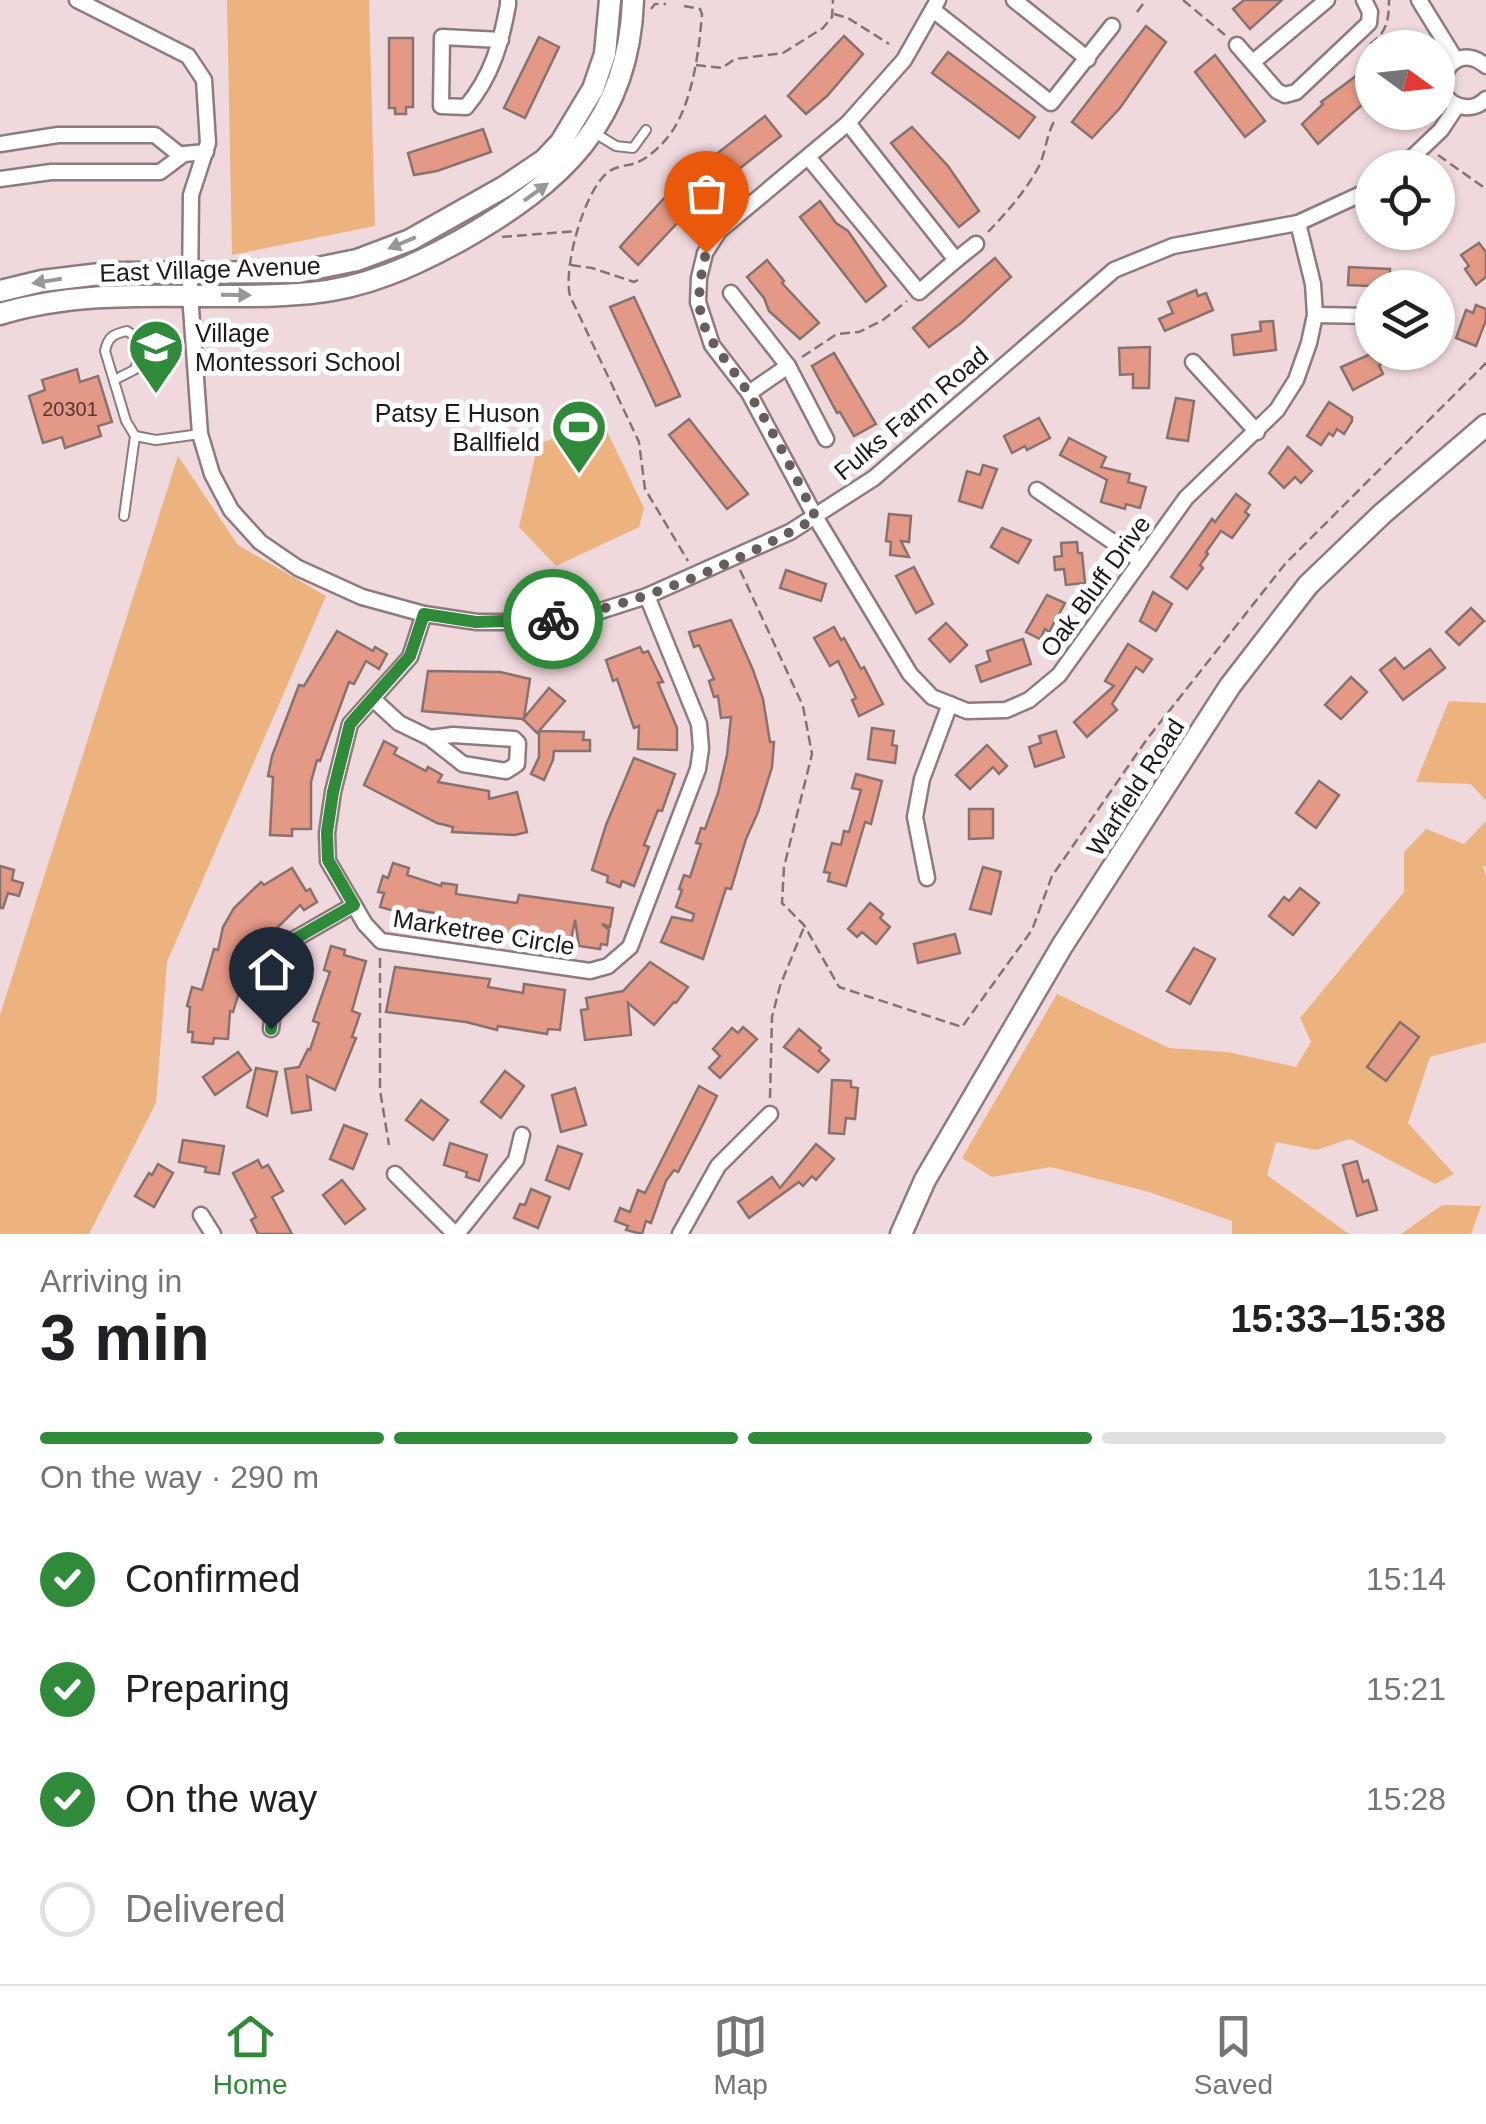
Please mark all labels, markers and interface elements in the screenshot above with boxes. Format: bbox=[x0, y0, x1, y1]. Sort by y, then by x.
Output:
north arrow bbox=[1355, 30, 1455, 130]
map controls bbox=[1355, 30, 1455, 370]
button: locate bbox=[1355, 150, 1455, 250]
pin bbox=[664, 151, 749, 254]
icon: bag bbox=[679, 166, 734, 221]
one-way arrow bbox=[523, 183, 549, 202]
one-way arrow bbox=[387, 235, 417, 251]
street label: East Village Avenue bbox=[99, 251, 321, 287]
button: layers bbox=[1355, 270, 1455, 370]
one-way arrow bbox=[31, 274, 62, 290]
one-way arrow bbox=[220, 288, 252, 304]
school or university icon: Village Montessori School bbox=[126, 317, 186, 396]
place label: Village Montessori School bbox=[195, 319, 401, 376]
street label: Fulks Farm Road bbox=[829, 341, 993, 485]
sports icon: Patsy E Huson Ballfield bbox=[549, 397, 609, 476]
house number: 20301 bbox=[42, 398, 98, 420]
place label: Patsy E Huson Ballfield bbox=[375, 399, 540, 456]
street label: Oak Bluff Drive bbox=[1034, 510, 1156, 662]
courier bbox=[503, 569, 603, 669]
icon: bike bbox=[526, 592, 581, 647]
street label: Warfield Road bbox=[1080, 713, 1190, 861]
street label: Marketree Circle bbox=[391, 904, 577, 960]
pin bbox=[229, 927, 314, 1030]
icon: home bbox=[244, 942, 299, 997]
text: Arriving in bbox=[40, 1263, 182, 1299]
text: 15:33–15:38 bbox=[1230, 1298, 1446, 1340]
text: 3 min bbox=[40, 1301, 210, 1374]
text: On the way · 290 m bbox=[40, 1459, 319, 1495]
icon: check bbox=[40, 1552, 95, 1607]
text: Confirmed bbox=[125, 1558, 300, 1600]
text: 15:14 bbox=[1366, 1561, 1446, 1597]
icon: check bbox=[40, 1662, 95, 1717]
text: Preparing bbox=[125, 1668, 290, 1710]
text: 15:21 bbox=[1366, 1671, 1446, 1707]
icon: check bbox=[40, 1772, 95, 1827]
text: On the way bbox=[125, 1778, 317, 1820]
text: 15:28 bbox=[1366, 1781, 1446, 1817]
text: Delivered bbox=[125, 1888, 286, 1930]
tab: Home bbox=[213, 2009, 288, 2101]
tab: Map bbox=[713, 2009, 768, 2101]
tab: Saved bbox=[1194, 2009, 1273, 2101]

